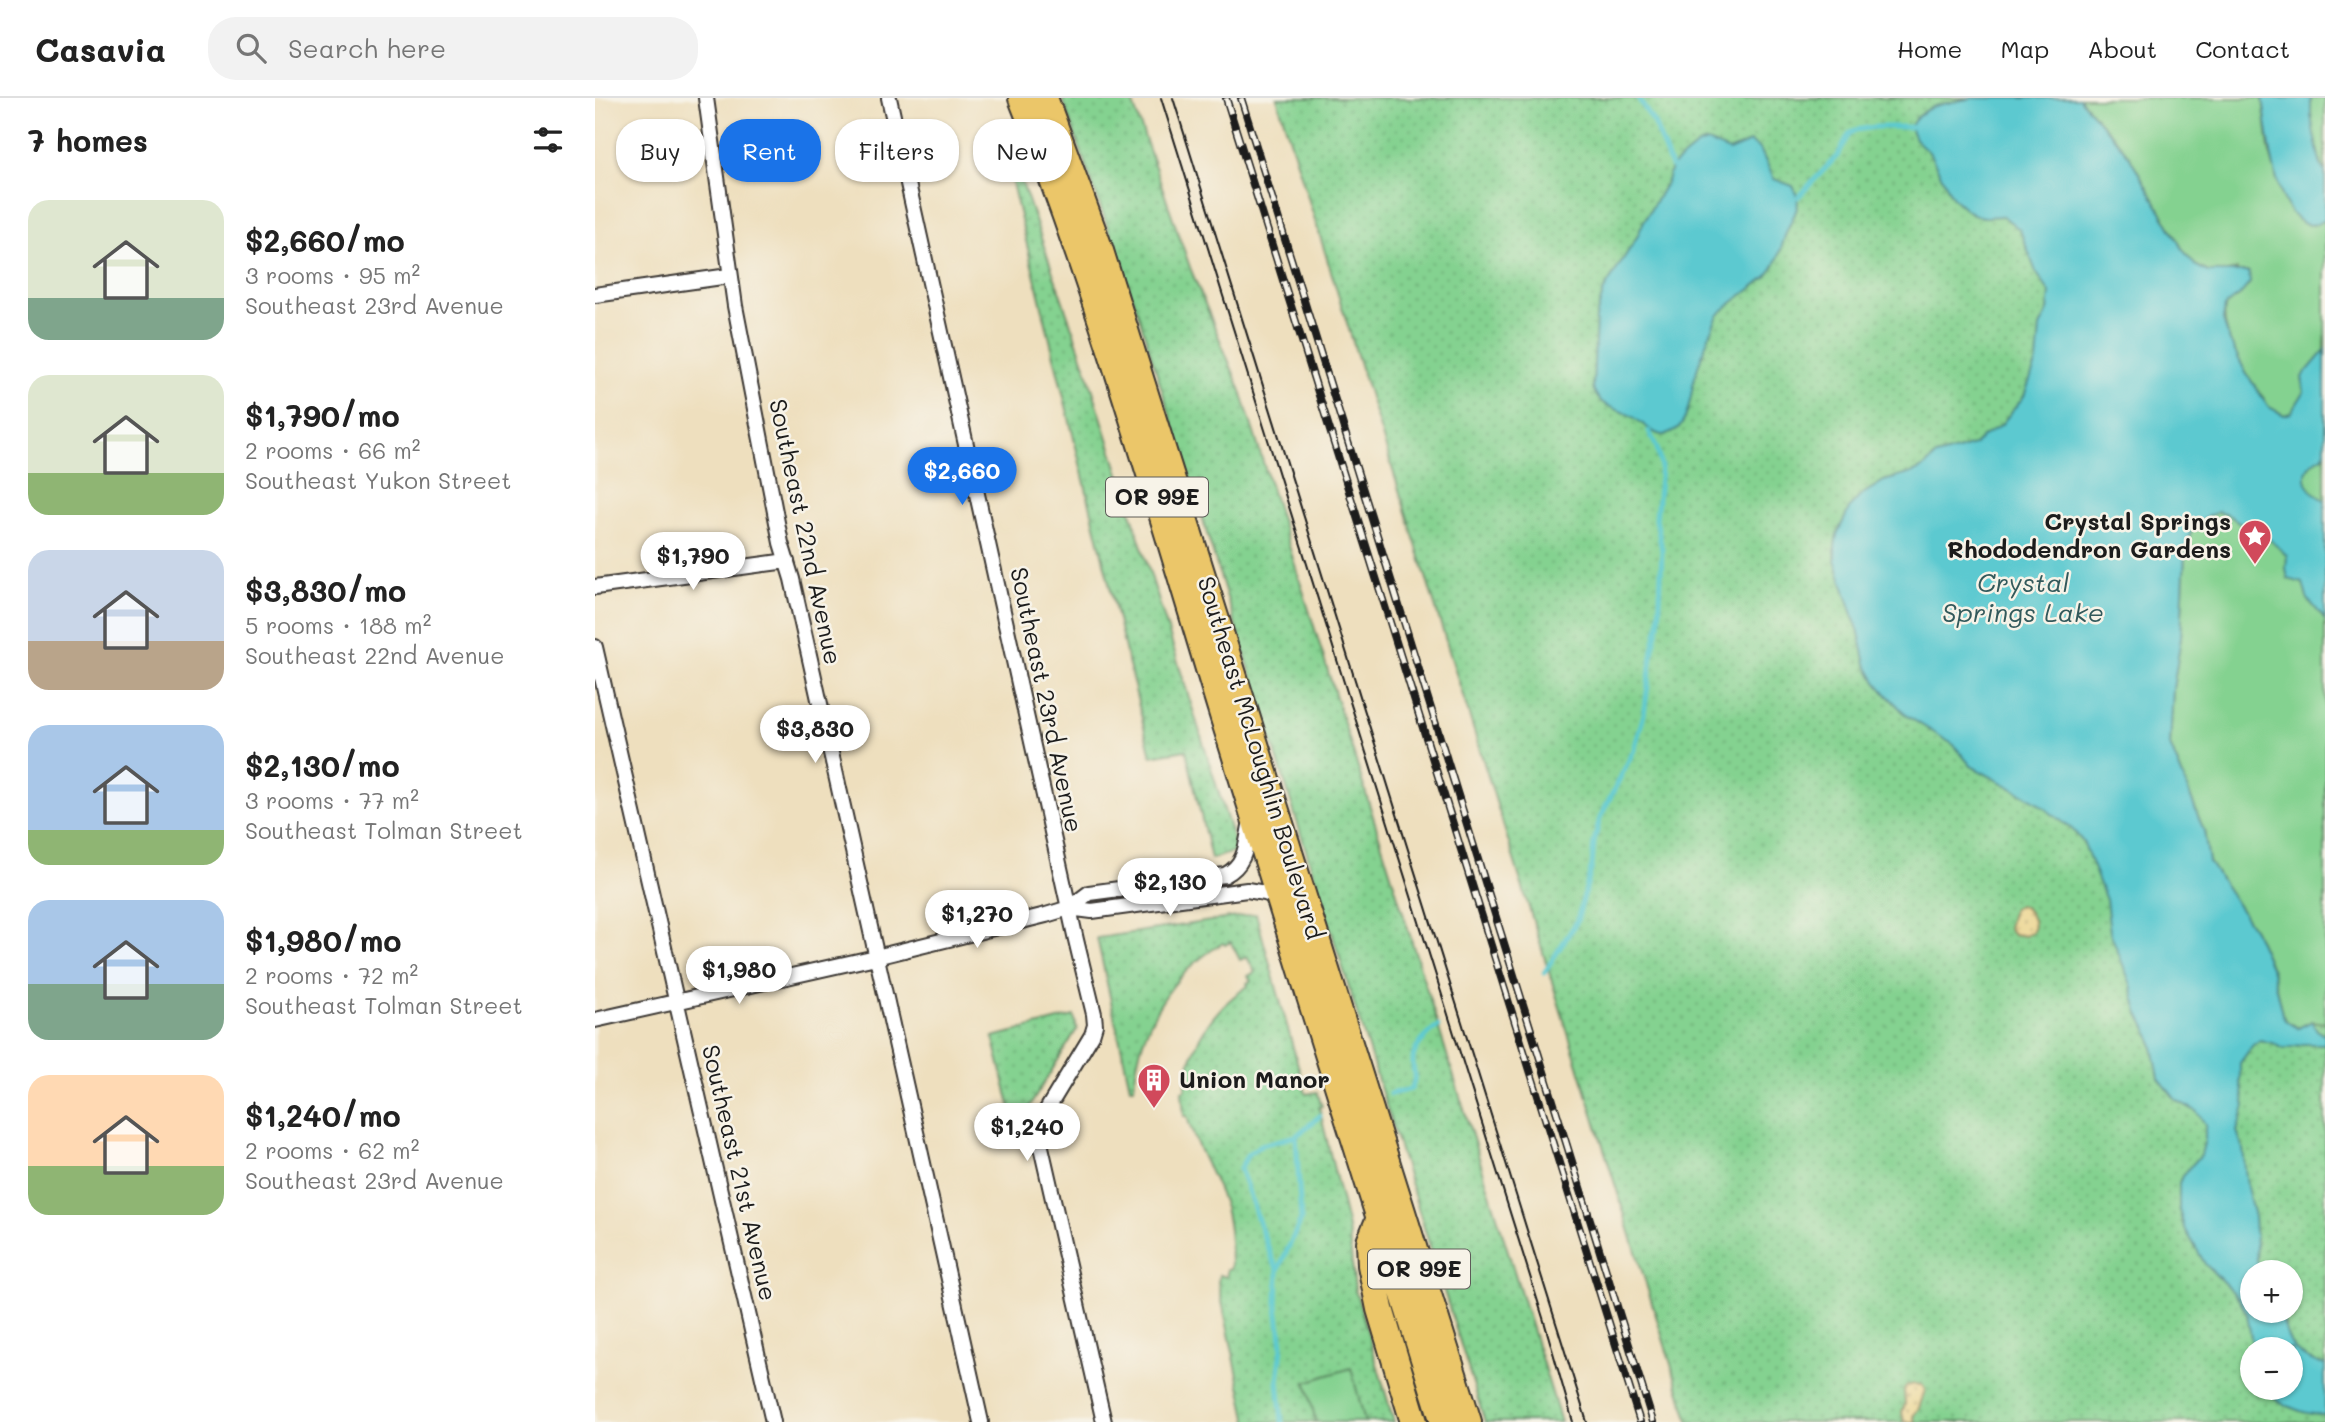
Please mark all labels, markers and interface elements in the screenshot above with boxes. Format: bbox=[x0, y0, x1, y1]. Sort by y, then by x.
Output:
search box bbox=[208, 17, 698, 80]
text: Casavia bbox=[35, 27, 166, 70]
icon: search bbox=[232, 29, 270, 67]
text: Search here bbox=[288, 31, 446, 65]
text: Home bbox=[1897, 33, 1962, 64]
text: Map bbox=[2000, 33, 2049, 64]
text: About bbox=[2087, 33, 2157, 64]
text: Contact bbox=[2195, 33, 2290, 64]
chip: Buy bbox=[616, 119, 705, 182]
chip: Rent bbox=[719, 119, 821, 182]
chip: Filters bbox=[835, 119, 959, 182]
chip: New bbox=[973, 119, 1072, 182]
text: 7 homes bbox=[28, 120, 148, 160]
icon: filters bbox=[529, 121, 567, 159]
text: $2,660/mo bbox=[245, 220, 405, 260]
icon: home bbox=[84, 228, 168, 312]
text: 3 rooms · 95 m² bbox=[245, 260, 420, 290]
text: Southeast 23rd Avenue bbox=[245, 290, 504, 320]
text: $1,790/mo bbox=[245, 395, 400, 435]
street label: Southeast 22nd Avenue bbox=[763, 396, 850, 667]
icon: home bbox=[84, 403, 168, 487]
text: 2 rooms · 66 m² bbox=[245, 435, 420, 465]
pin: $2,660 bbox=[905, 448, 1019, 507]
text: $2,660 bbox=[924, 455, 1000, 485]
text: Southeast Yukon Street bbox=[245, 465, 511, 495]
road number: OR 99E bbox=[1106, 478, 1208, 516]
place label: Crystal Springs Rhododendron Gardens bbox=[1947, 505, 2231, 564]
place icon: Crystal Springs Rhododendron Gardens bbox=[2236, 517, 2274, 566]
pin: $1,790 bbox=[636, 532, 750, 592]
text: $1,790 bbox=[657, 540, 729, 570]
street label: Southeast 23rd Avenue bbox=[1004, 564, 1091, 835]
water label: Crystal Springs Lake bbox=[1942, 565, 2104, 629]
text: $3,830/mo bbox=[245, 570, 406, 610]
street label: Southeast McLoughlin Boulevard bbox=[1191, 572, 1331, 943]
icon: home bbox=[84, 578, 168, 662]
text: 5 rooms · 188 m² bbox=[245, 610, 431, 640]
text: Southeast 22nd Avenue bbox=[245, 640, 504, 670]
pin: $3,830 bbox=[758, 706, 872, 765]
text: $3,830 bbox=[776, 713, 854, 743]
text: $2,130/mo bbox=[245, 745, 400, 785]
icon: home bbox=[84, 753, 168, 837]
text: 3 rooms · 77 m² bbox=[245, 785, 419, 815]
text: Southeast Tolman Street bbox=[245, 815, 523, 845]
pin: $2,130 bbox=[1113, 858, 1227, 918]
text: $2,130 bbox=[1134, 866, 1206, 896]
pin: $1,270 bbox=[920, 890, 1034, 950]
text: $1,270 bbox=[941, 898, 1013, 928]
text: $1,980/mo bbox=[245, 920, 402, 960]
icon: home bbox=[84, 928, 168, 1012]
pin: $1,980 bbox=[682, 946, 796, 1006]
text: $1,980 bbox=[702, 954, 776, 984]
text: 2 rooms · 72 m² bbox=[245, 960, 418, 990]
text: Southeast Tolman Street bbox=[245, 990, 523, 1020]
street label: Southeast 21st Avenue bbox=[696, 1042, 785, 1304]
building icon: Union Manor bbox=[1135, 1061, 1173, 1110]
place label: Union Manor bbox=[1179, 1063, 1330, 1094]
text: $1,240/mo bbox=[245, 1095, 401, 1135]
icon: home bbox=[84, 1103, 168, 1187]
pin: $1,240 bbox=[970, 1104, 1084, 1163]
text: $1,240 bbox=[990, 1111, 1064, 1141]
text: 2 rooms · 62 m² bbox=[245, 1135, 419, 1165]
text: Southeast 23rd Avenue bbox=[245, 1165, 504, 1195]
road number: OR 99E bbox=[1368, 1250, 1470, 1288]
map controls bbox=[2240, 1260, 2303, 1400]
button: + bbox=[2240, 1260, 2303, 1323]
button: − bbox=[2240, 1337, 2303, 1400]

